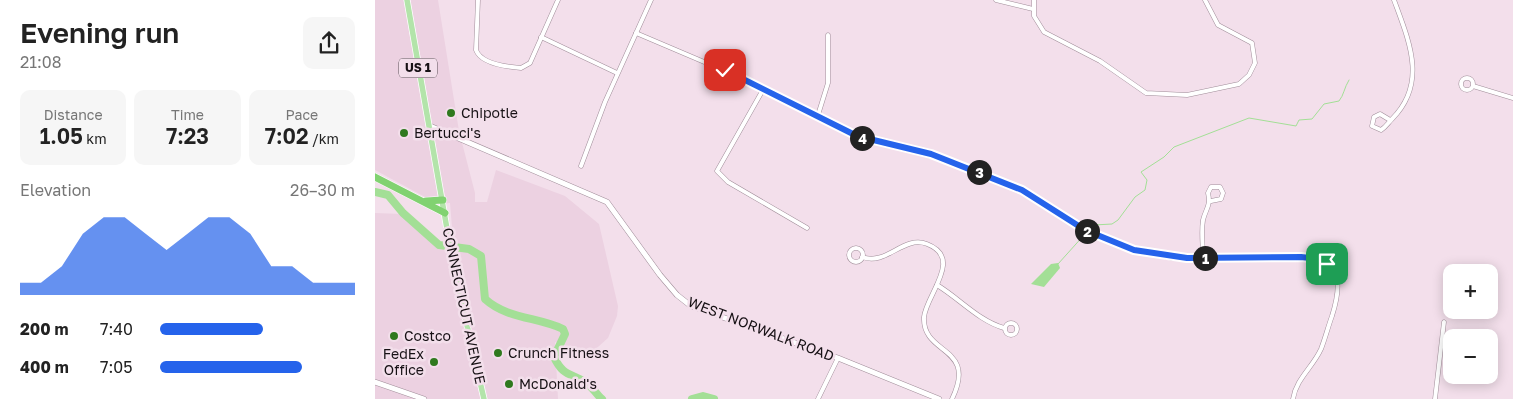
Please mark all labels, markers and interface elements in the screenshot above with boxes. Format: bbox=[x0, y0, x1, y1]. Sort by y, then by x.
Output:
text: Evening run bbox=[20, 16, 179, 49]
button: share bbox=[303, 17, 355, 69]
pin bbox=[704, 49, 746, 91]
text: 21:08 bbox=[20, 52, 62, 72]
icon: check bbox=[711, 56, 739, 84]
road number: US 1 bbox=[399, 58, 437, 78]
place label: Chipotle bbox=[461, 104, 518, 121]
text: Distance bbox=[44, 106, 103, 123]
text: Time bbox=[171, 106, 204, 123]
text: Pace bbox=[285, 106, 318, 123]
marker: Chipotle bbox=[445, 107, 457, 119]
text: 1.05 bbox=[40, 123, 83, 149]
text: 7:23 bbox=[166, 123, 209, 149]
text: 7:02 bbox=[265, 123, 308, 149]
place label: Bertucci's bbox=[414, 124, 481, 141]
pin: 4 bbox=[849, 126, 875, 150]
marker: Bertucci's bbox=[398, 127, 410, 139]
text: km bbox=[83, 130, 107, 147]
text: /km bbox=[308, 130, 339, 147]
text: 4 bbox=[858, 130, 867, 147]
pin: 3 bbox=[967, 160, 991, 184]
text: 3 bbox=[975, 164, 984, 181]
text: Elevation bbox=[20, 180, 91, 200]
text: 26–30 m bbox=[290, 180, 355, 200]
pin: 2 bbox=[1075, 218, 1099, 244]
text: 2 bbox=[1083, 223, 1092, 240]
street label: CONNECTICUT AVENUE bbox=[440, 226, 489, 386]
pin bbox=[1306, 243, 1348, 285]
pin: 1 bbox=[1193, 246, 1217, 270]
text: 1 bbox=[1202, 250, 1209, 267]
icon: arrive bbox=[1313, 250, 1341, 278]
map controls bbox=[1443, 264, 1498, 384]
button: + bbox=[1443, 264, 1498, 319]
street label: WEST NORWALK ROAD bbox=[686, 293, 837, 364]
text: 200 m bbox=[20, 319, 69, 339]
text: 7:40 bbox=[100, 319, 133, 339]
place label: Costco bbox=[404, 327, 451, 344]
button: − bbox=[1443, 329, 1498, 384]
marker: Costco bbox=[388, 330, 400, 342]
place label: Crunch Fitness bbox=[508, 344, 609, 361]
place label: FedEx Office bbox=[383, 345, 424, 378]
marker: Crunch Fitness bbox=[492, 347, 504, 359]
marker: FedEx Office bbox=[428, 356, 440, 368]
text: 400 m bbox=[20, 357, 69, 377]
text: 7:05 bbox=[100, 357, 132, 377]
place label: McDonald's bbox=[519, 375, 597, 392]
marker: McDonald's bbox=[503, 378, 515, 390]

